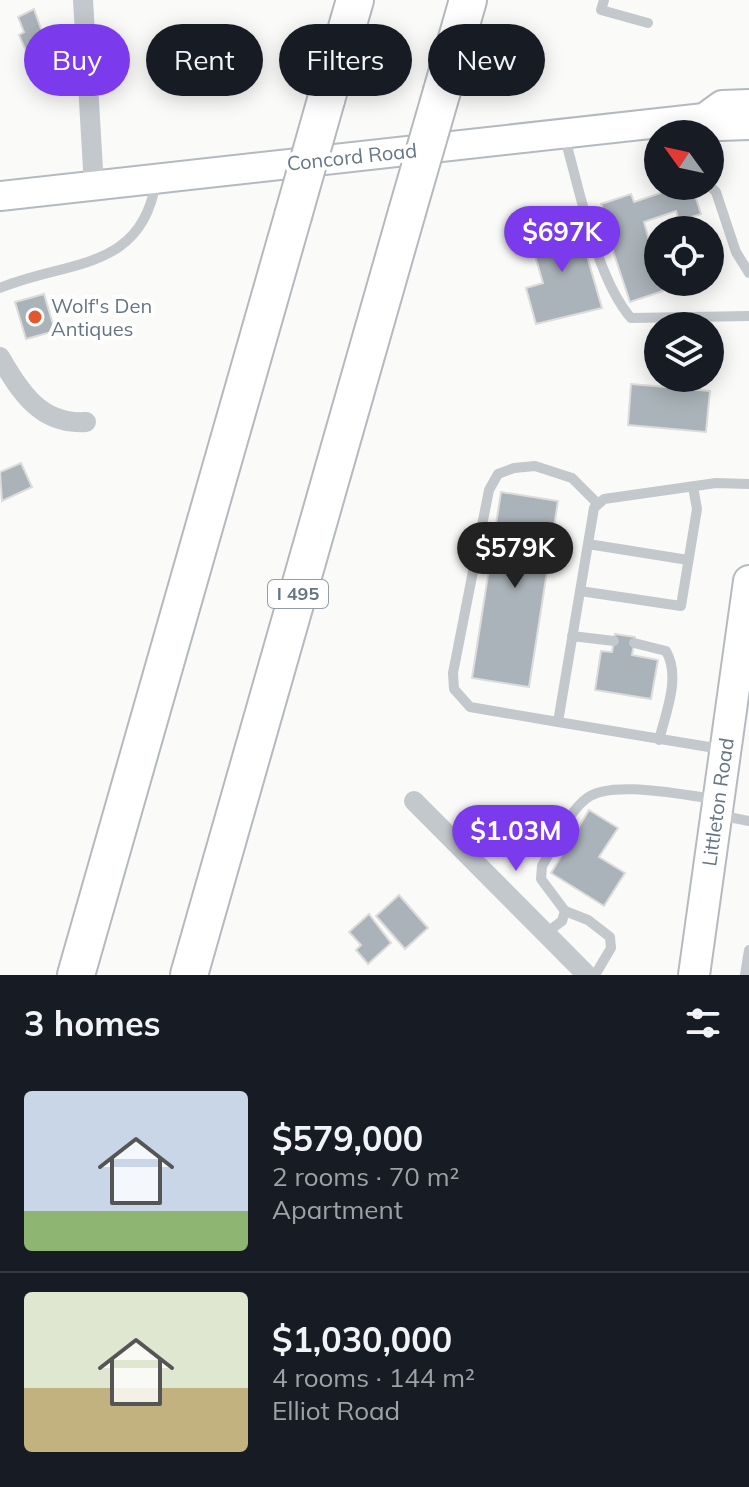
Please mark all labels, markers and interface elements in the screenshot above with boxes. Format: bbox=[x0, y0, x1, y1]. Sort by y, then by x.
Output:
chip: Buy bbox=[24, 24, 130, 96]
chip: Rent bbox=[146, 24, 263, 96]
chip: Filters bbox=[279, 24, 412, 96]
chip: New bbox=[428, 24, 545, 96]
north arrow bbox=[644, 120, 724, 200]
map controls bbox=[644, 120, 724, 392]
street label: Concord Road bbox=[286, 137, 418, 176]
pin: $697K bbox=[506, 206, 618, 274]
text: $697K bbox=[522, 215, 602, 248]
button: locate bbox=[644, 216, 724, 296]
place label: Wolf's Den Antiques bbox=[51, 293, 152, 341]
marker: Wolf's Den Antiques bbox=[26, 308, 44, 326]
button: layers bbox=[644, 312, 724, 392]
pin: $579K bbox=[459, 522, 571, 590]
text: $579K bbox=[475, 531, 555, 564]
road number: I 495 bbox=[268, 580, 328, 608]
street label: Littleton Road bbox=[696, 736, 739, 868]
pin: $1.03M bbox=[451, 805, 581, 873]
text: $1.03M bbox=[470, 814, 562, 847]
icon: filters bbox=[681, 1001, 725, 1045]
text: 3 homes bbox=[24, 1002, 161, 1045]
text: $579,000 bbox=[272, 1117, 423, 1160]
icon: home bbox=[88, 1123, 184, 1219]
text: 2 rooms · 70 m² bbox=[272, 1160, 459, 1193]
text: Apartment bbox=[272, 1193, 403, 1226]
text: $1,030,000 bbox=[272, 1318, 452, 1361]
icon: home bbox=[88, 1324, 184, 1420]
text: 4 rooms · 144 m² bbox=[272, 1361, 475, 1394]
text: Elliot Road bbox=[272, 1394, 400, 1427]

